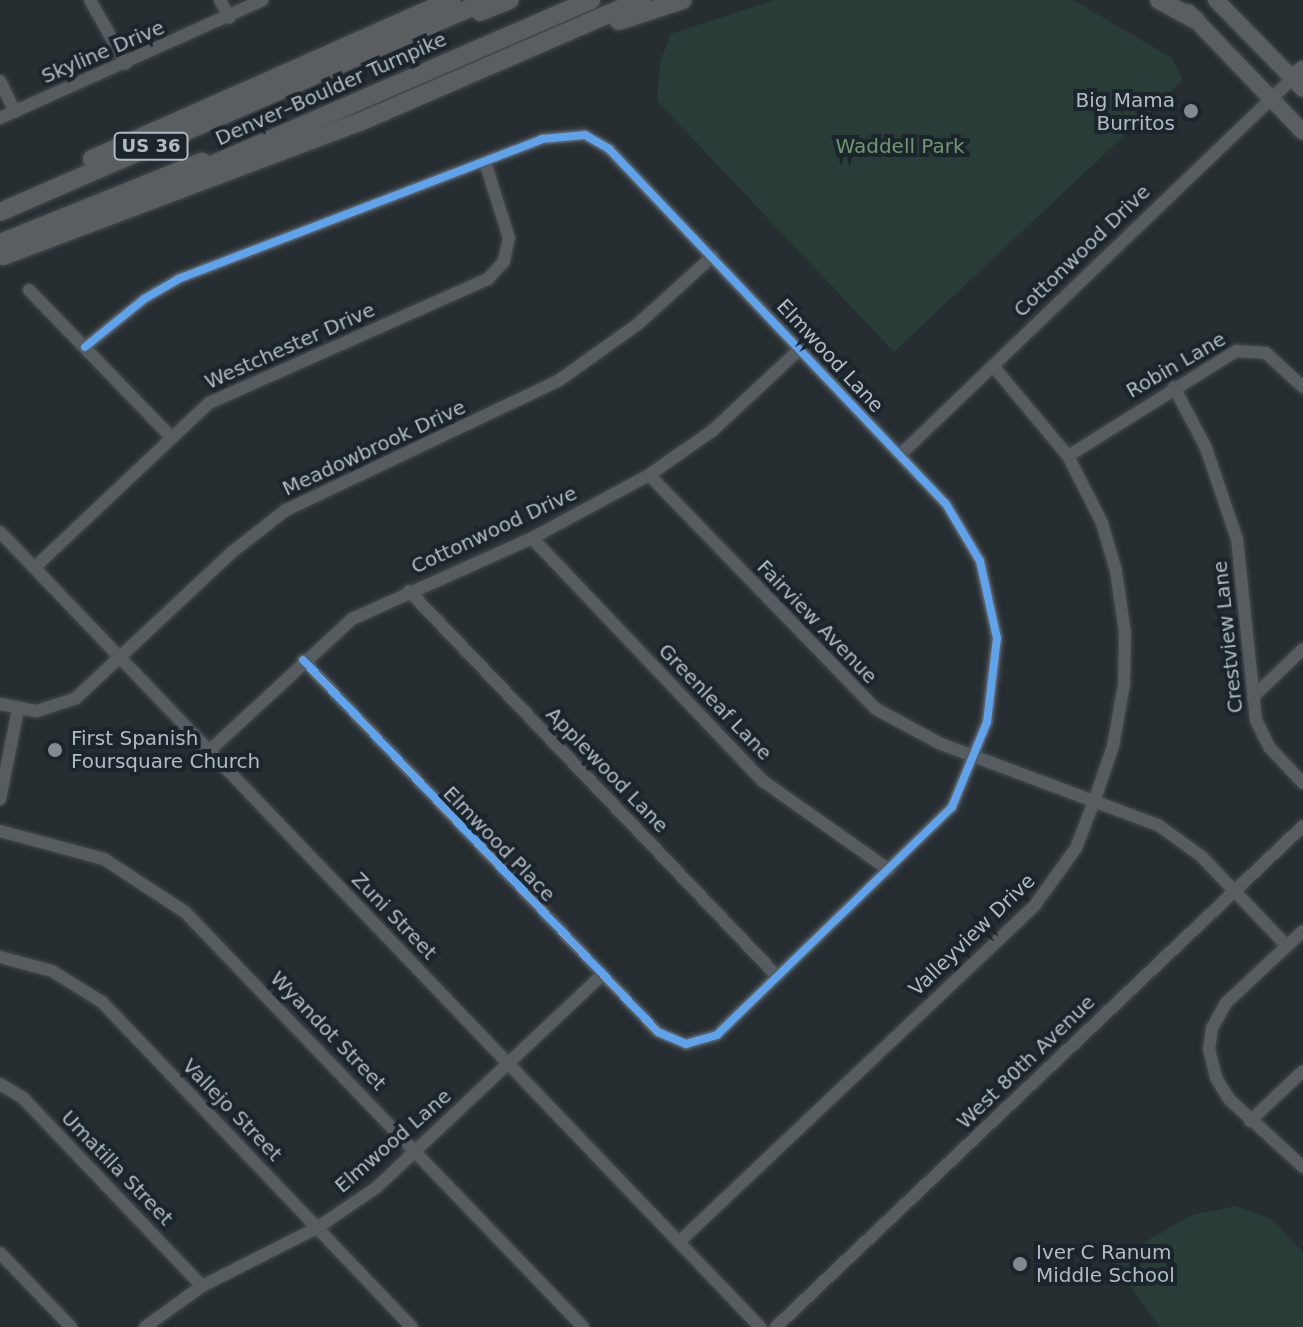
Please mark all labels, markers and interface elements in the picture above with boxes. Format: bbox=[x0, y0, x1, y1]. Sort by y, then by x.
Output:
street label: Skyline Drive bbox=[38, 15, 168, 89]
street label: Denver–Boulder Turnpike bbox=[212, 27, 450, 151]
place label: Big Mama Burritos bbox=[1075, 88, 1175, 135]
marker: Big Mama Burritos bbox=[1182, 102, 1200, 120]
road number: US 36 bbox=[113, 132, 189, 160]
park label: Waddell Park bbox=[835, 134, 965, 158]
street label: Cottonwood Drive bbox=[1009, 180, 1155, 322]
street label: Elmwood Lane bbox=[771, 294, 889, 418]
street label: Westchester Drive bbox=[201, 298, 379, 394]
street label: Robin Lane bbox=[1122, 327, 1230, 403]
street label: Meadowbrook Drive bbox=[279, 395, 469, 501]
street label: Cottonwood Drive bbox=[407, 481, 581, 579]
street label: Fairview Avenue bbox=[752, 555, 882, 689]
street label: Crestview Lane bbox=[1208, 560, 1248, 714]
street label: Greenleaf Lane bbox=[653, 639, 777, 765]
street label: Applewood Lane bbox=[541, 702, 673, 838]
place label: First Spanish Foursquare Church bbox=[71, 726, 260, 773]
marker: First Spanish Foursquare Church bbox=[46, 741, 64, 759]
street label: Elmwood Place bbox=[438, 781, 560, 907]
street label: Zuni Street bbox=[347, 867, 441, 965]
street label: Valleyview Drive bbox=[904, 869, 1040, 1001]
street label: Wyandot Street bbox=[265, 967, 391, 1095]
street label: West 80th Avenue bbox=[952, 990, 1100, 1134]
street label: Vallejo Street bbox=[177, 1054, 287, 1166]
street label: Elmwood Lane bbox=[330, 1084, 456, 1198]
street label: Umatilla Street bbox=[56, 1106, 178, 1230]
place label: Iver C Ranum Middle School bbox=[1036, 1240, 1175, 1287]
marker: Iver C Ranum Middle School bbox=[1011, 1255, 1029, 1273]

